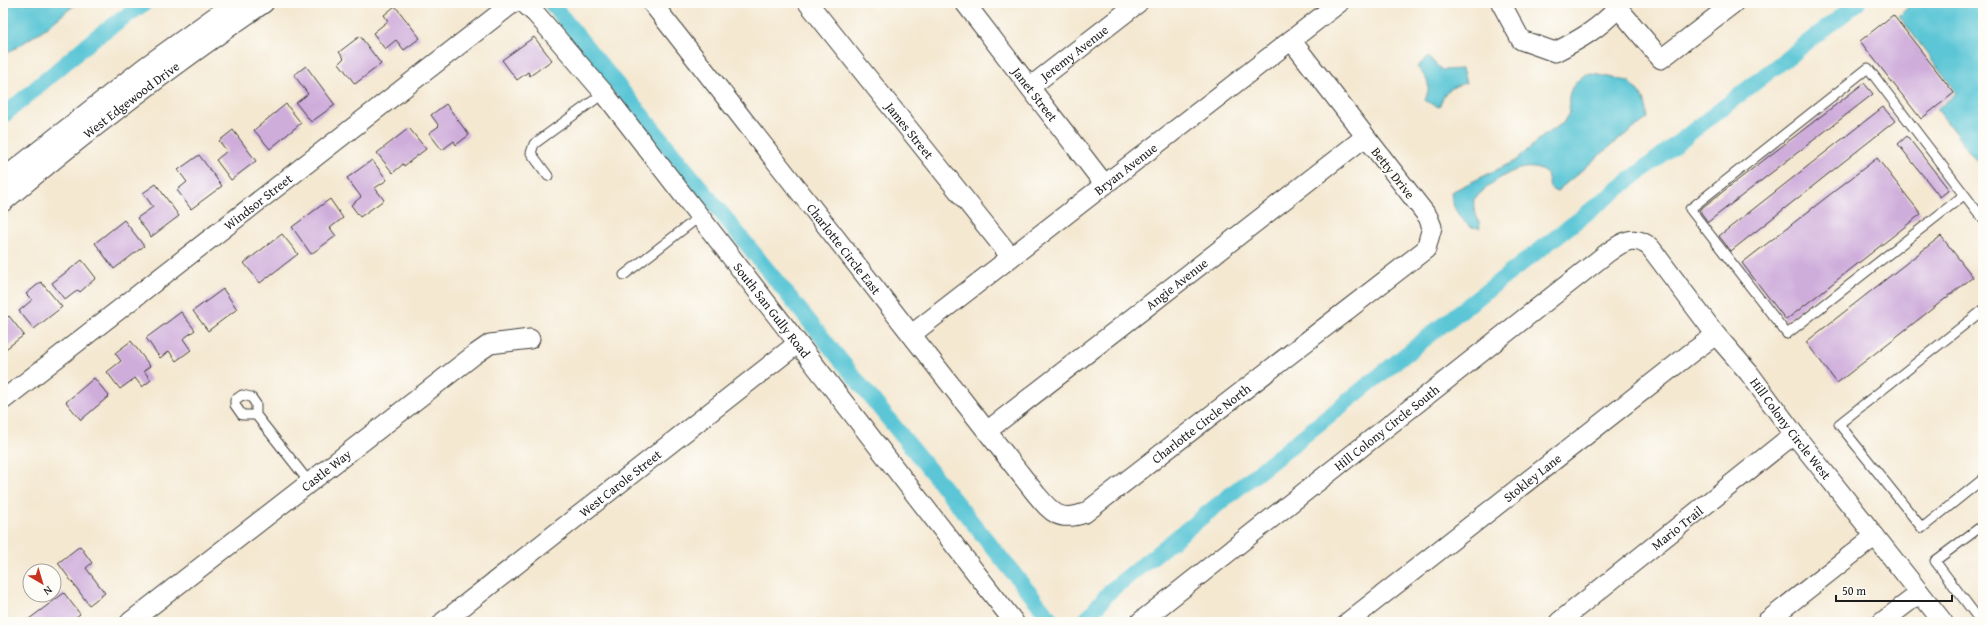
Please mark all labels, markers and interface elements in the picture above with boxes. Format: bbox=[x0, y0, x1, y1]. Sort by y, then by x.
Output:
street label: Jeremy Avenue bbox=[1035, 20, 1112, 86]
street label: West Edgewood Drive bbox=[79, 57, 183, 143]
street label: Janet Street bbox=[1007, 61, 1062, 126]
street label: James Street bbox=[880, 96, 939, 163]
street label: Bryan Avenue bbox=[1090, 138, 1161, 199]
street label: Betty Drive bbox=[1367, 143, 1419, 203]
street label: Windsor Street bbox=[220, 169, 296, 234]
street label: Charlotte Circle East bbox=[803, 199, 886, 299]
street label: Angie Avenue bbox=[1141, 253, 1212, 314]
street label: South San Gully Road bbox=[729, 258, 815, 362]
street label: Hill Colony Circle West bbox=[1746, 373, 1836, 484]
street label: Charlotte Circle North bbox=[1147, 378, 1255, 468]
street label: Hill Colony Circle South bbox=[1330, 379, 1444, 475]
street label: Castle Way bbox=[297, 444, 355, 495]
street label: West Carole Street bbox=[575, 444, 665, 521]
street label: Stokley Lane bbox=[1499, 449, 1565, 506]
street label: Mario Trail bbox=[1647, 501, 1707, 554]
north arrow bbox=[22, 563, 62, 603]
scale bar bbox=[1836, 577, 1952, 603]
text: N bbox=[40, 582, 56, 600]
text: 50 m bbox=[1842, 582, 1866, 599]

